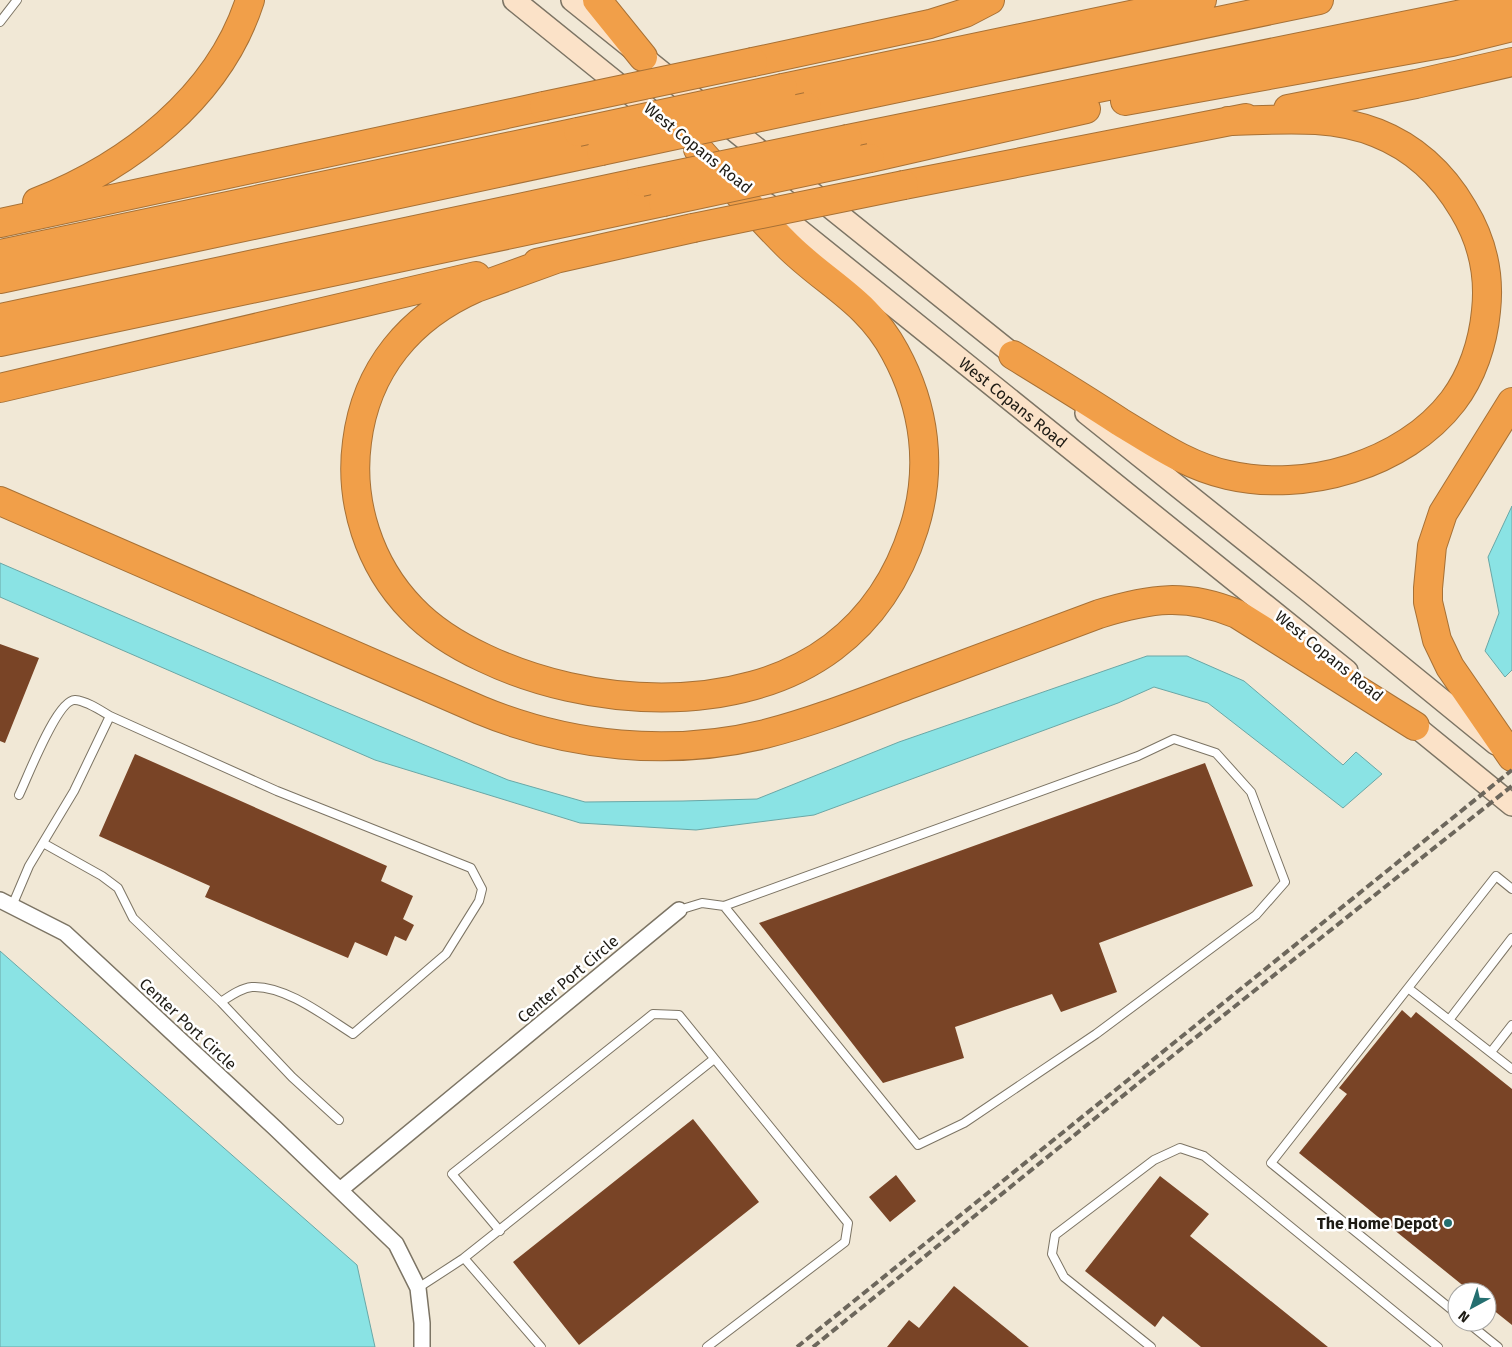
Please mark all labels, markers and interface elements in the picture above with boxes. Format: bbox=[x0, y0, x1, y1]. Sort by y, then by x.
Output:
street label: West Copans Road bbox=[640, 99, 756, 197]
street label: West Copans Road bbox=[955, 353, 1071, 451]
street label: West Copans Road bbox=[1271, 607, 1387, 705]
street label: Center Port Circle bbox=[514, 931, 622, 1027]
street label: Center Port Circle bbox=[135, 974, 241, 1074]
place label: The Home Depot bbox=[1317, 1214, 1439, 1233]
marker: The Home Depot bbox=[1442, 1217, 1454, 1229]
north arrow bbox=[1447, 1282, 1497, 1332]
text: N bbox=[1455, 1307, 1473, 1326]

